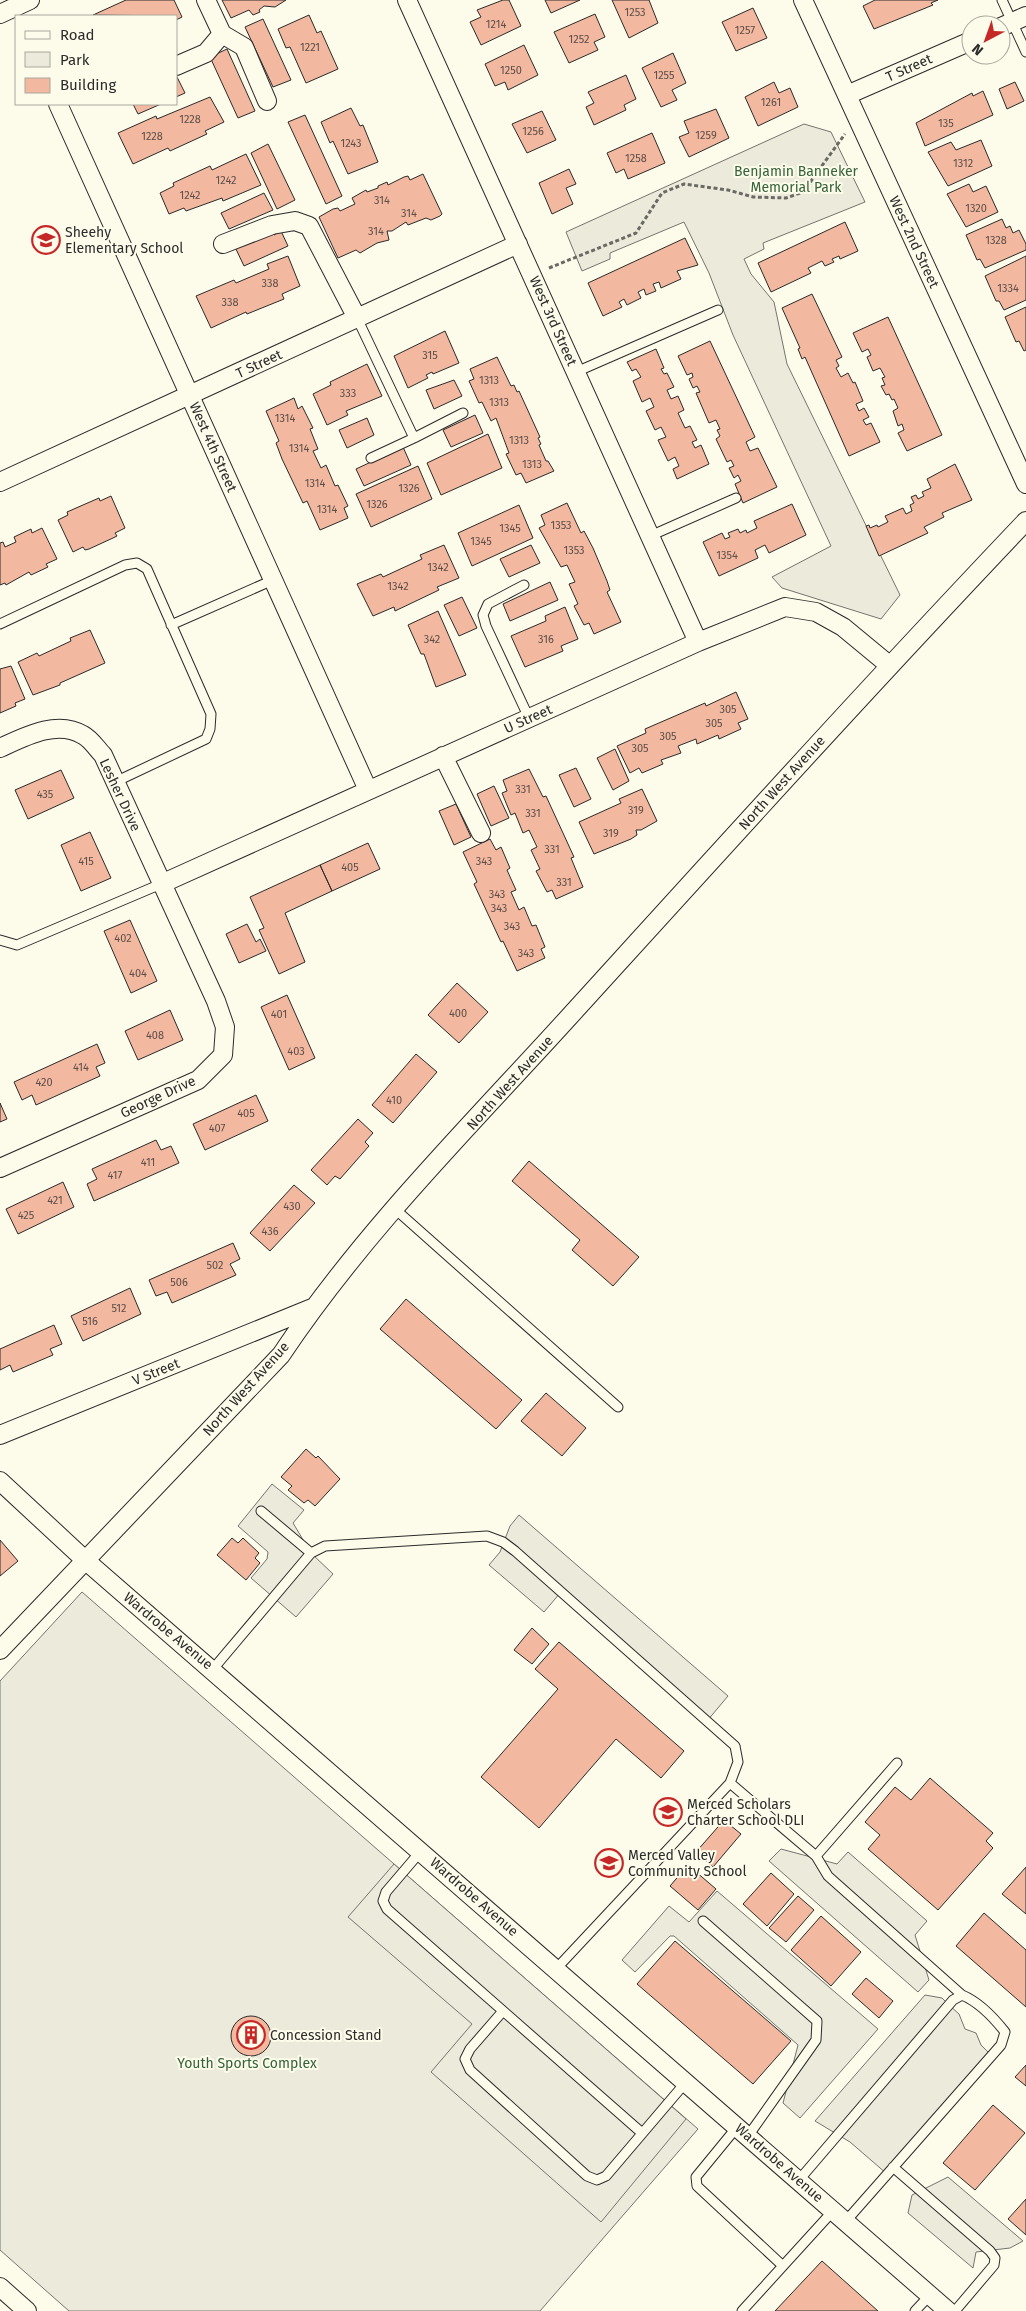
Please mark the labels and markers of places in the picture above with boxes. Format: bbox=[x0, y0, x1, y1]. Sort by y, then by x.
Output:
place label: Sheehy Elementary School bbox=[65, 224, 183, 257]
school or university icon: Sheehy Elementary School bbox=[31, 225, 61, 255]
place label: Merced Scholars Charter School DLI bbox=[687, 1796, 804, 1829]
school or university icon: Merced Scholars Charter School DLI bbox=[653, 1797, 683, 1827]
place label: Merced Valley Community School bbox=[628, 1847, 747, 1880]
school or university icon: Merced Valley Community School bbox=[594, 1848, 624, 1878]
building icon: Concession Stand bbox=[236, 2020, 266, 2050]
place label: Concession Stand bbox=[270, 2027, 382, 2044]

